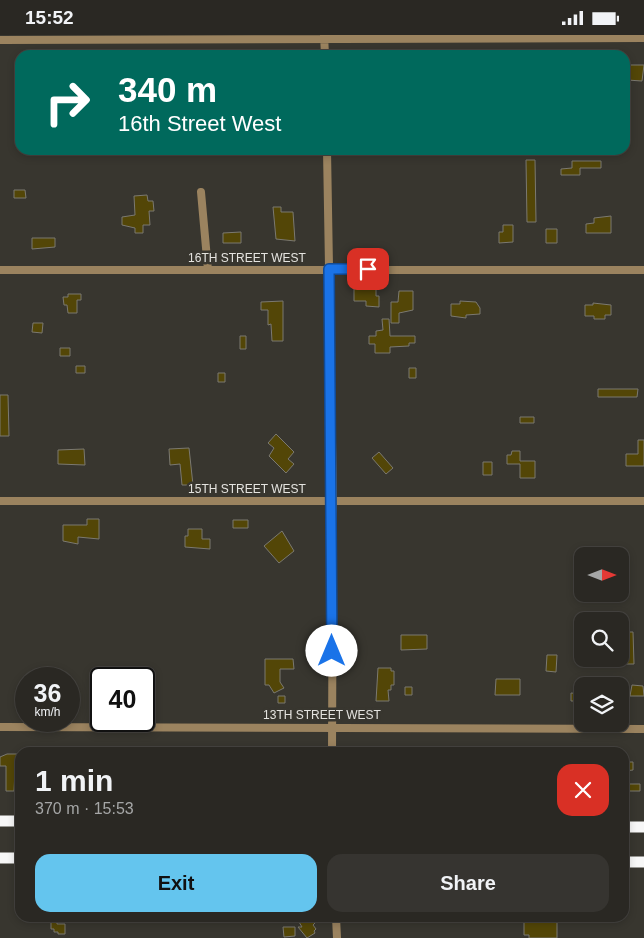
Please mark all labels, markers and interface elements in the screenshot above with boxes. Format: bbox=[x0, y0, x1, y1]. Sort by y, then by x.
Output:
text: 15:52 bbox=[25, 7, 74, 28]
icon: right bbox=[35, 70, 100, 135]
text: 340 m bbox=[118, 70, 217, 109]
text: 16th Street West bbox=[118, 111, 281, 136]
pin bbox=[347, 248, 389, 290]
street label: 16TH STREET WEST bbox=[188, 251, 307, 265]
icon: arrive bbox=[354, 255, 382, 283]
street label: 15TH STREET WEST bbox=[188, 482, 307, 496]
north arrow bbox=[574, 547, 629, 603]
map controls bbox=[574, 547, 629, 732]
button: search bbox=[574, 612, 629, 667]
position arrow bbox=[305, 624, 357, 676]
speed limit sign: 40 bbox=[90, 667, 155, 732]
button: layers bbox=[574, 677, 629, 732]
text: 36 bbox=[34, 679, 61, 707]
text: km/h bbox=[34, 705, 61, 719]
street label: 13TH STREET WEST bbox=[263, 708, 382, 722]
text: 1 min bbox=[35, 764, 113, 797]
button: close bbox=[557, 764, 609, 816]
text: 370 m · 15:53 bbox=[35, 800, 134, 817]
button: Exit bbox=[35, 854, 317, 912]
button: Share bbox=[327, 854, 609, 912]

